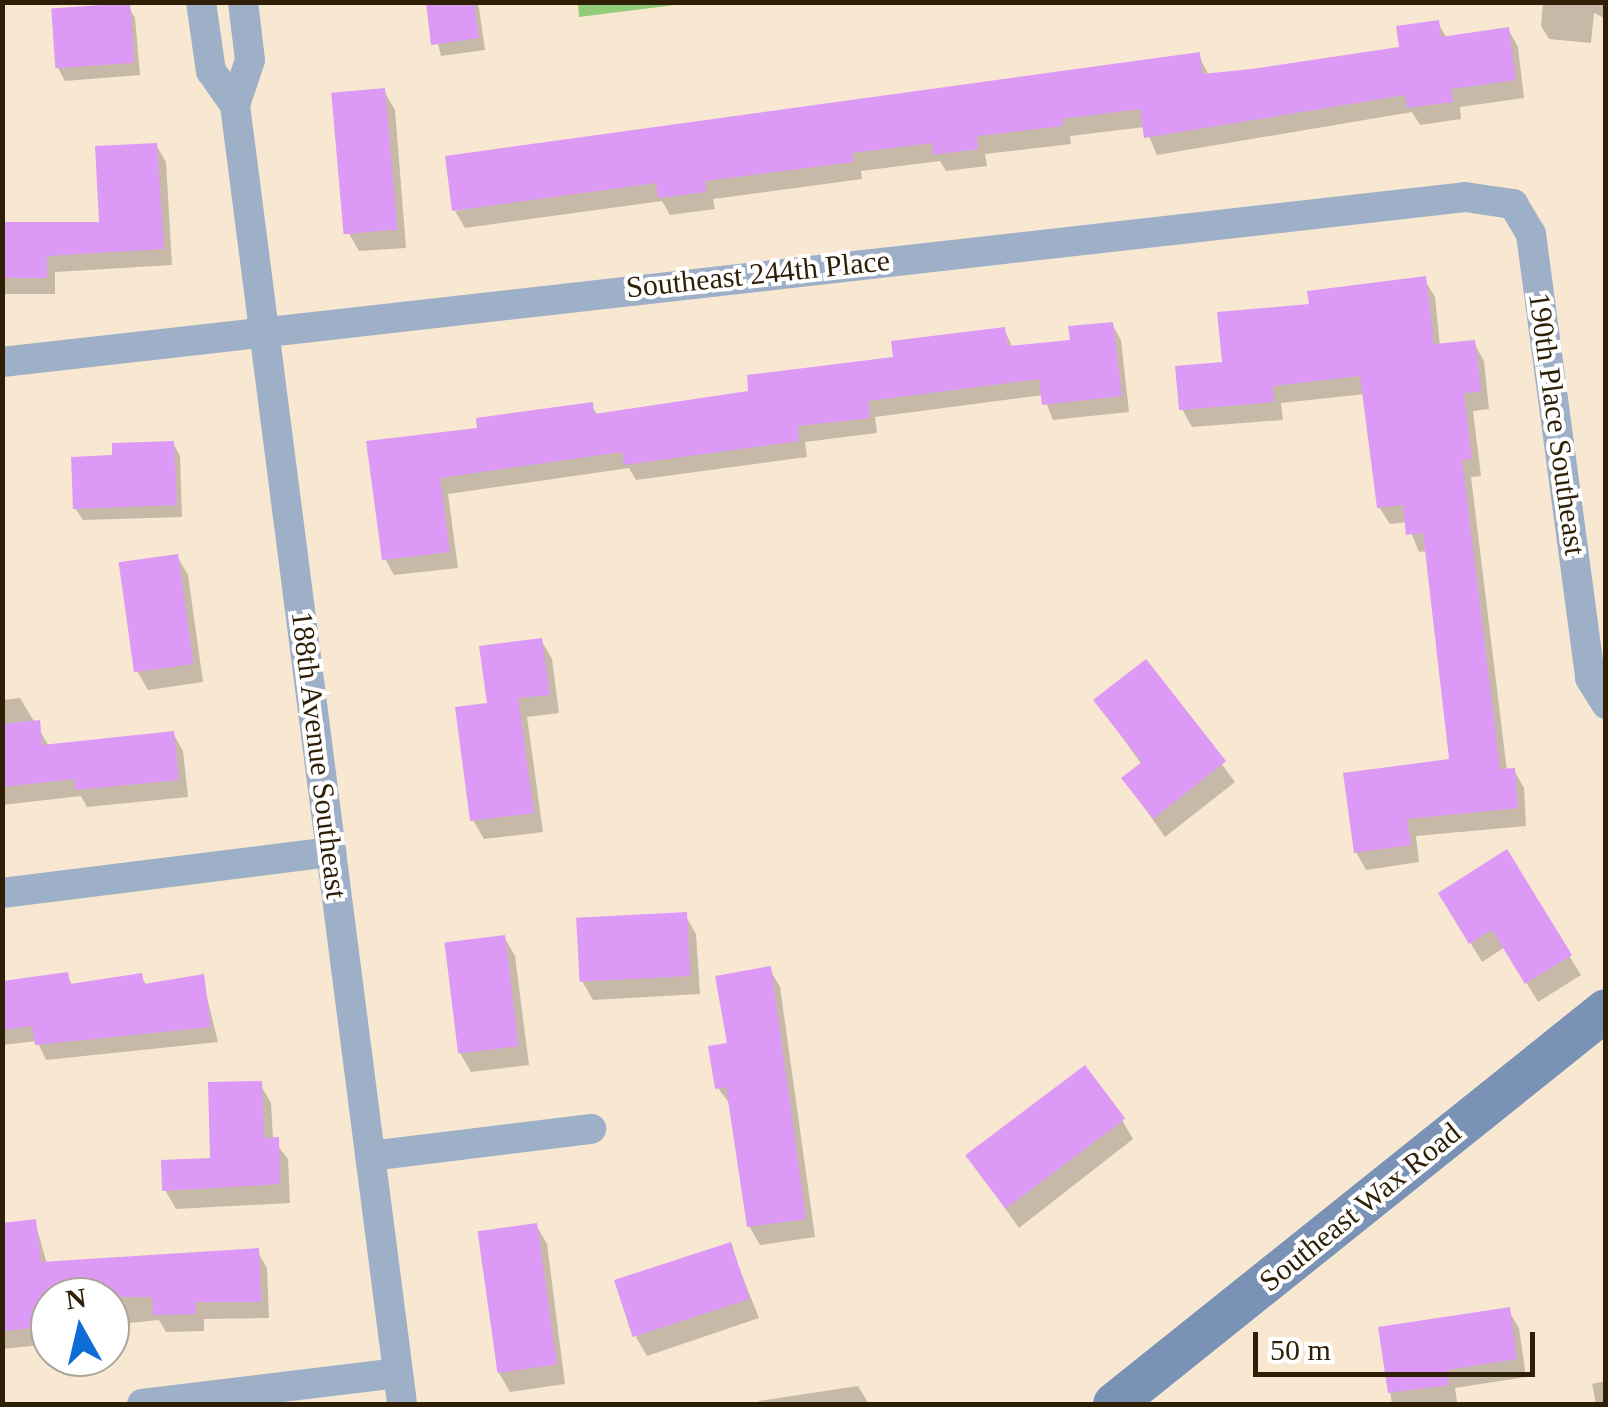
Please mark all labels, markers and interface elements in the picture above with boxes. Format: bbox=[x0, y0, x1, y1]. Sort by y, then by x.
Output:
street label: Southeast 244th Place bbox=[624, 242, 892, 306]
street label: 190th Place Southeast bbox=[1521, 290, 1593, 558]
street label: 188th Avenue Southeast bbox=[283, 608, 355, 902]
street label: Southeast Wax Road bbox=[1252, 1115, 1468, 1299]
north arrow bbox=[30, 1277, 130, 1377]
text: N bbox=[64, 1282, 88, 1316]
scale bar bbox=[1258, 1312, 1540, 1374]
text: 50 m bbox=[1270, 1333, 1331, 1366]

